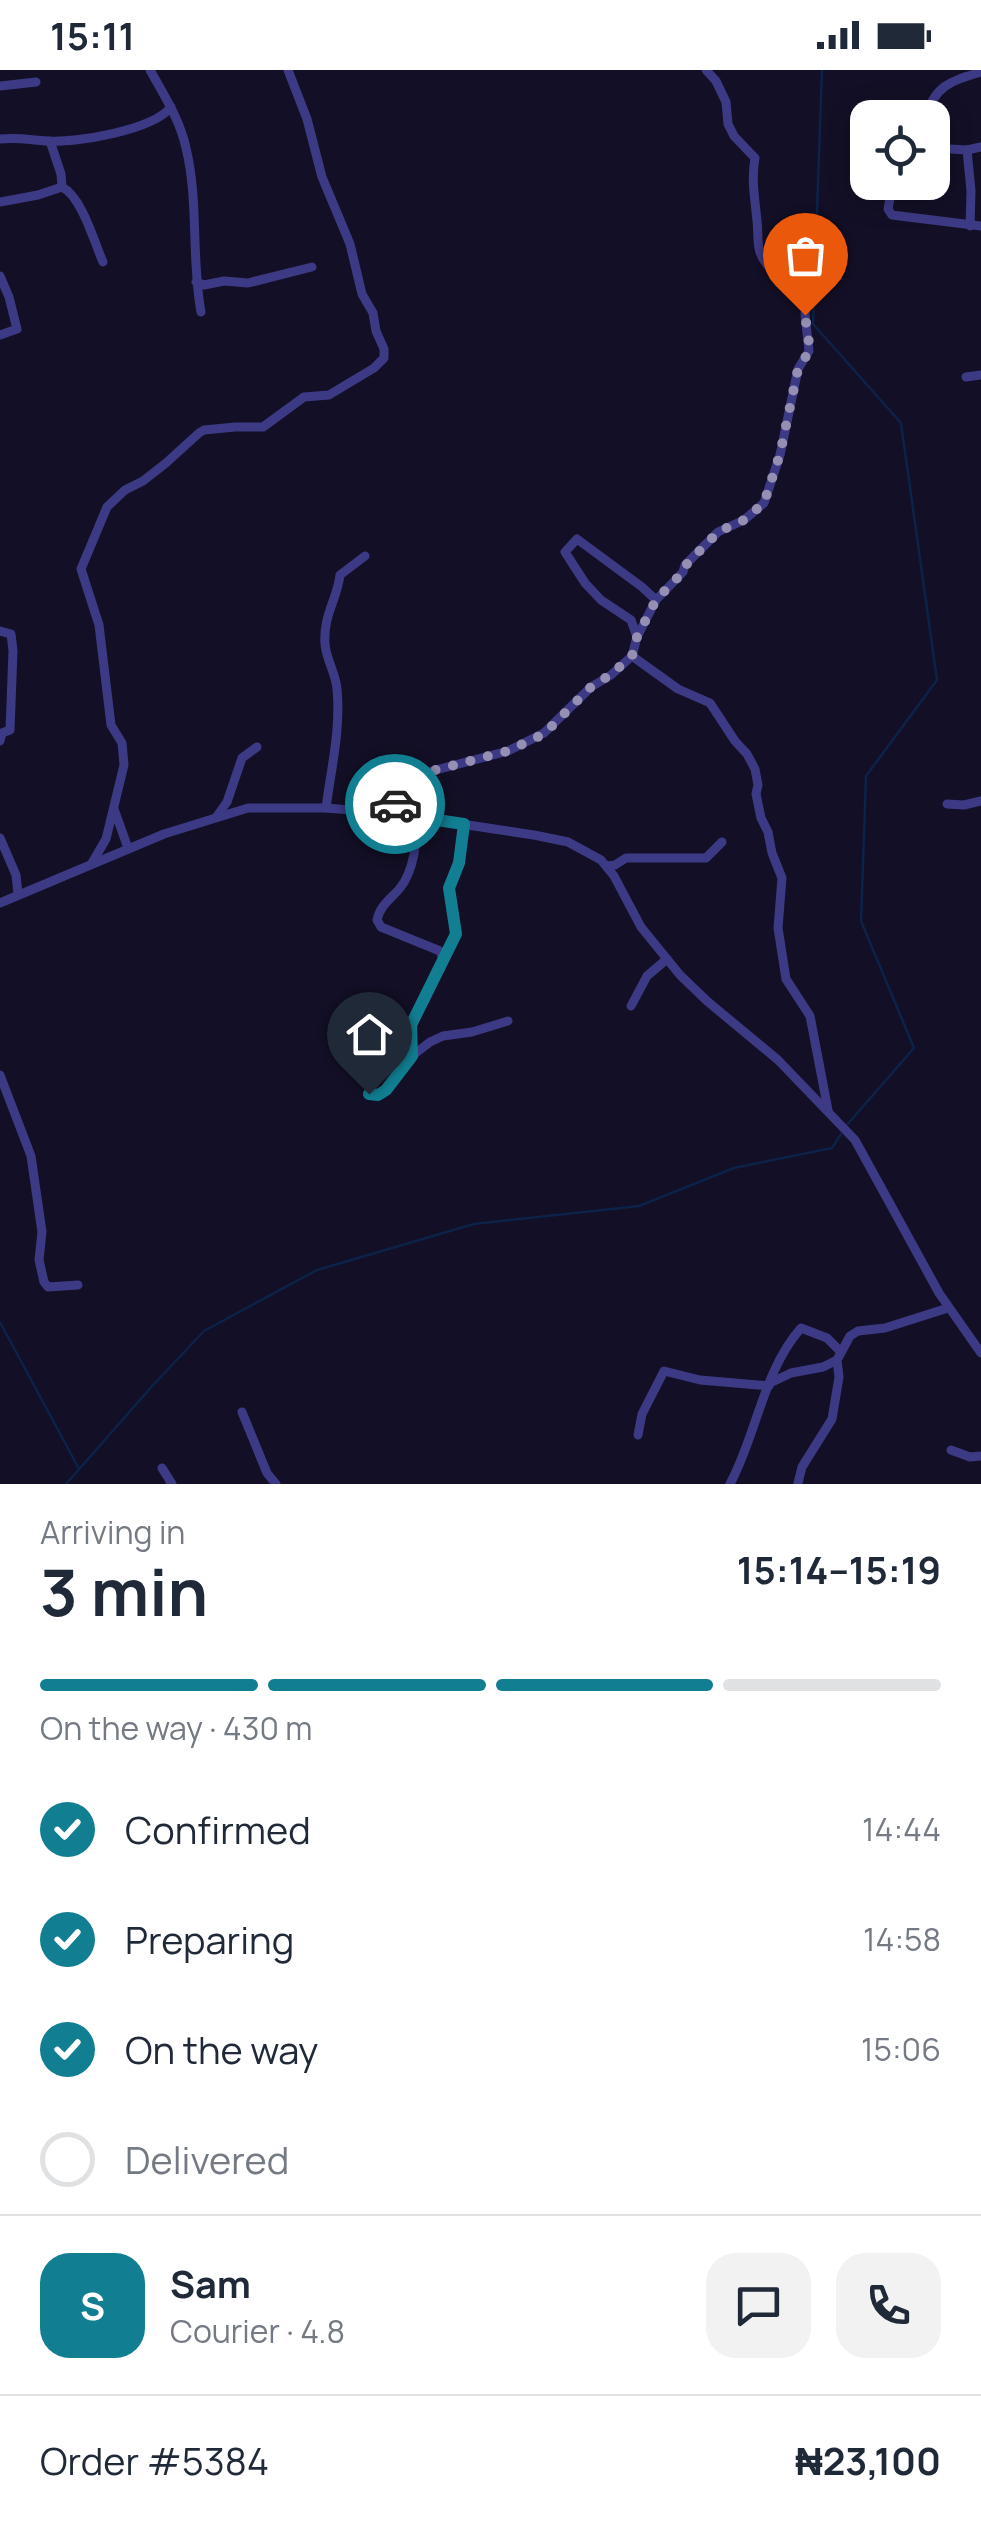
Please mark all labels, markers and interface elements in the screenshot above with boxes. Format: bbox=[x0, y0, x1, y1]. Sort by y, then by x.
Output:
text: 15:11 bbox=[50, 9, 135, 61]
map controls bbox=[850, 100, 950, 200]
button: locate bbox=[850, 100, 950, 200]
pin bbox=[763, 213, 848, 316]
icon: bag bbox=[778, 228, 833, 283]
courier bbox=[345, 754, 445, 854]
icon: car bbox=[368, 777, 423, 832]
pin bbox=[327, 992, 412, 1095]
icon: home bbox=[342, 1007, 397, 1062]
text: Arriving in bbox=[40, 1510, 185, 1554]
text: 15:14–15:19 bbox=[737, 1543, 941, 1595]
text: 3 min bbox=[40, 1547, 208, 1636]
text: On the way · 430 m bbox=[40, 1706, 312, 1750]
icon: check bbox=[40, 1802, 95, 1857]
text: Confirmed bbox=[125, 1803, 311, 1855]
text: 14:44 bbox=[862, 1807, 941, 1851]
icon: check bbox=[40, 1912, 95, 1967]
text: Preparing bbox=[125, 1913, 294, 1965]
text: 14:58 bbox=[863, 1917, 941, 1961]
icon: check bbox=[40, 2022, 95, 2077]
text: On the way bbox=[125, 2023, 318, 2075]
text: 15:06 bbox=[861, 2027, 941, 2071]
text: Delivered bbox=[125, 2133, 289, 2185]
button: chat bbox=[706, 2253, 811, 2358]
button: phone bbox=[836, 2253, 941, 2358]
text: Sam bbox=[170, 2257, 251, 2309]
text: S bbox=[80, 2279, 105, 2331]
text: Courier · 4.8 bbox=[170, 2309, 345, 2353]
text: Order #5384 bbox=[40, 2434, 269, 2486]
text: ₦23,100 bbox=[795, 2434, 941, 2486]

